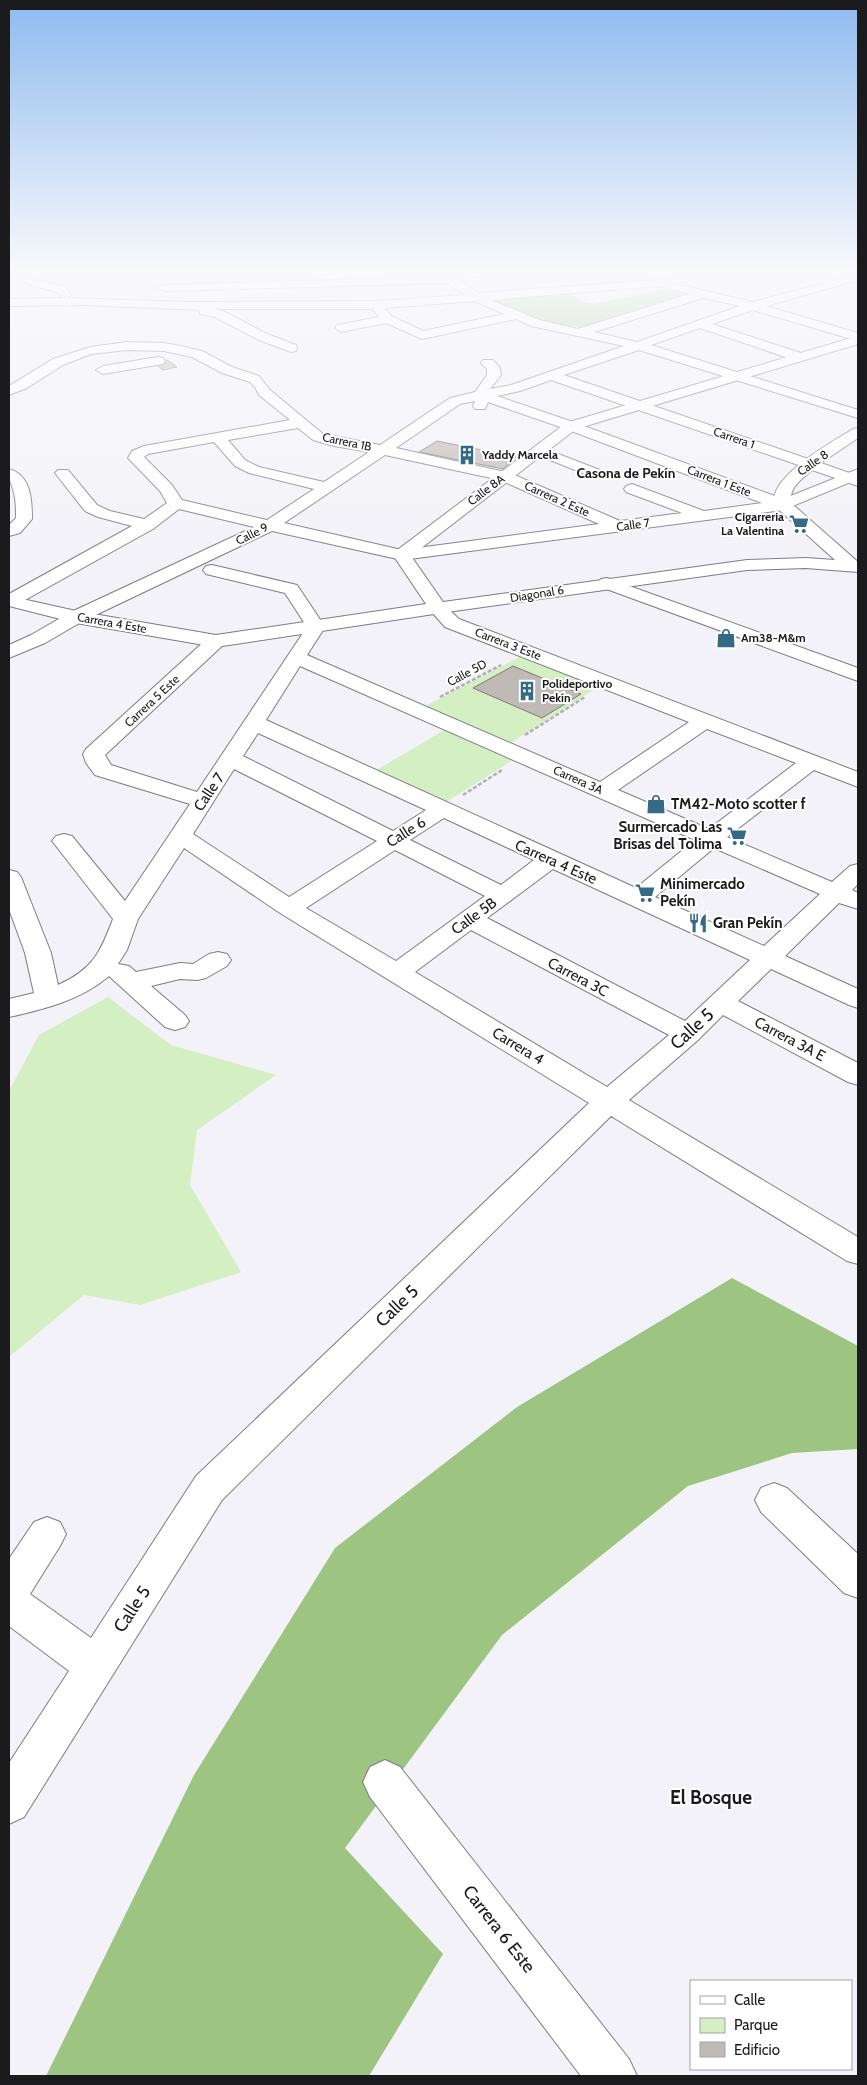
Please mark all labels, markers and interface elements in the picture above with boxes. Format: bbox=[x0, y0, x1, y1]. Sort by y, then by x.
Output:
street label: Carrera 1 bbox=[711, 423, 757, 452]
street label: Carrera 1B bbox=[321, 429, 373, 454]
building icon: Yaddy Marcela bbox=[456, 444, 478, 466]
street label: Calle 8 bbox=[794, 446, 831, 479]
place label: Yaddy Marcela bbox=[481, 447, 558, 462]
street label: Carrera 1 Este bbox=[685, 461, 753, 500]
district label: Casona de Pekín bbox=[577, 464, 675, 482]
street label: Calle 8A bbox=[464, 471, 508, 508]
street label: Carrera 2 Este bbox=[522, 478, 592, 520]
place label: Cigarreria La Valentina bbox=[721, 509, 784, 538]
supermarket icon: Cigarreria La Valentina bbox=[788, 513, 810, 535]
street label: Calle 7 bbox=[615, 515, 651, 534]
street label: Calle 9 bbox=[233, 519, 271, 548]
street label: Diagonal 6 bbox=[509, 582, 565, 605]
street label: Carrera 4 Este bbox=[76, 609, 148, 636]
street label: Carrera 3 Este bbox=[473, 624, 543, 663]
shop icon: Am38-M&m bbox=[715, 627, 737, 649]
place label: Am38-M&m bbox=[741, 630, 806, 645]
street label: Calle 5D bbox=[444, 656, 489, 689]
street label: Carrera 5 Este bbox=[121, 671, 182, 730]
place label: Polideportivo Pekín bbox=[542, 676, 612, 705]
building icon: Polideportivo Pekín bbox=[516, 680, 538, 702]
street label: Carrera 3A bbox=[551, 762, 606, 797]
street label: Calle 7 bbox=[190, 769, 228, 814]
shop icon: TM42-Moto scotter f bbox=[645, 793, 667, 815]
place label: TM42-Moto scotter f bbox=[671, 795, 806, 813]
street label: Calle 6 bbox=[383, 813, 429, 851]
place label: Surmercado Las Brisas del Tolima bbox=[613, 818, 723, 853]
supermarket icon: Surmercado Las Brisas del Tolima bbox=[726, 825, 748, 847]
street label: Carrera 4 Este bbox=[512, 836, 600, 888]
place label: Minimercado Pekín bbox=[660, 875, 745, 910]
supermarket icon: Minimercado Pekín bbox=[634, 882, 656, 904]
street label: Calle 5B bbox=[448, 894, 500, 938]
restaurant icon: Gran Pekín bbox=[687, 912, 709, 934]
place label: Gran Pekín bbox=[713, 914, 782, 932]
street label: Carrera 3C bbox=[545, 954, 611, 1000]
street label: Calle 5 bbox=[666, 1004, 718, 1054]
street label: Carrera 3A E bbox=[751, 1013, 829, 1065]
street label: Carrera 4 bbox=[489, 1024, 547, 1069]
street label: Calle 5 bbox=[371, 1280, 423, 1332]
street label: Calle 5 bbox=[109, 1582, 155, 1636]
district label: El Bosque bbox=[670, 1786, 752, 1809]
street label: Carrera 6 Este bbox=[458, 1881, 540, 1977]
legend bbox=[690, 1980, 852, 2070]
text: Calle bbox=[734, 1991, 765, 2009]
text: Parque bbox=[734, 2016, 778, 2034]
text: Edificio bbox=[734, 2041, 780, 2059]

